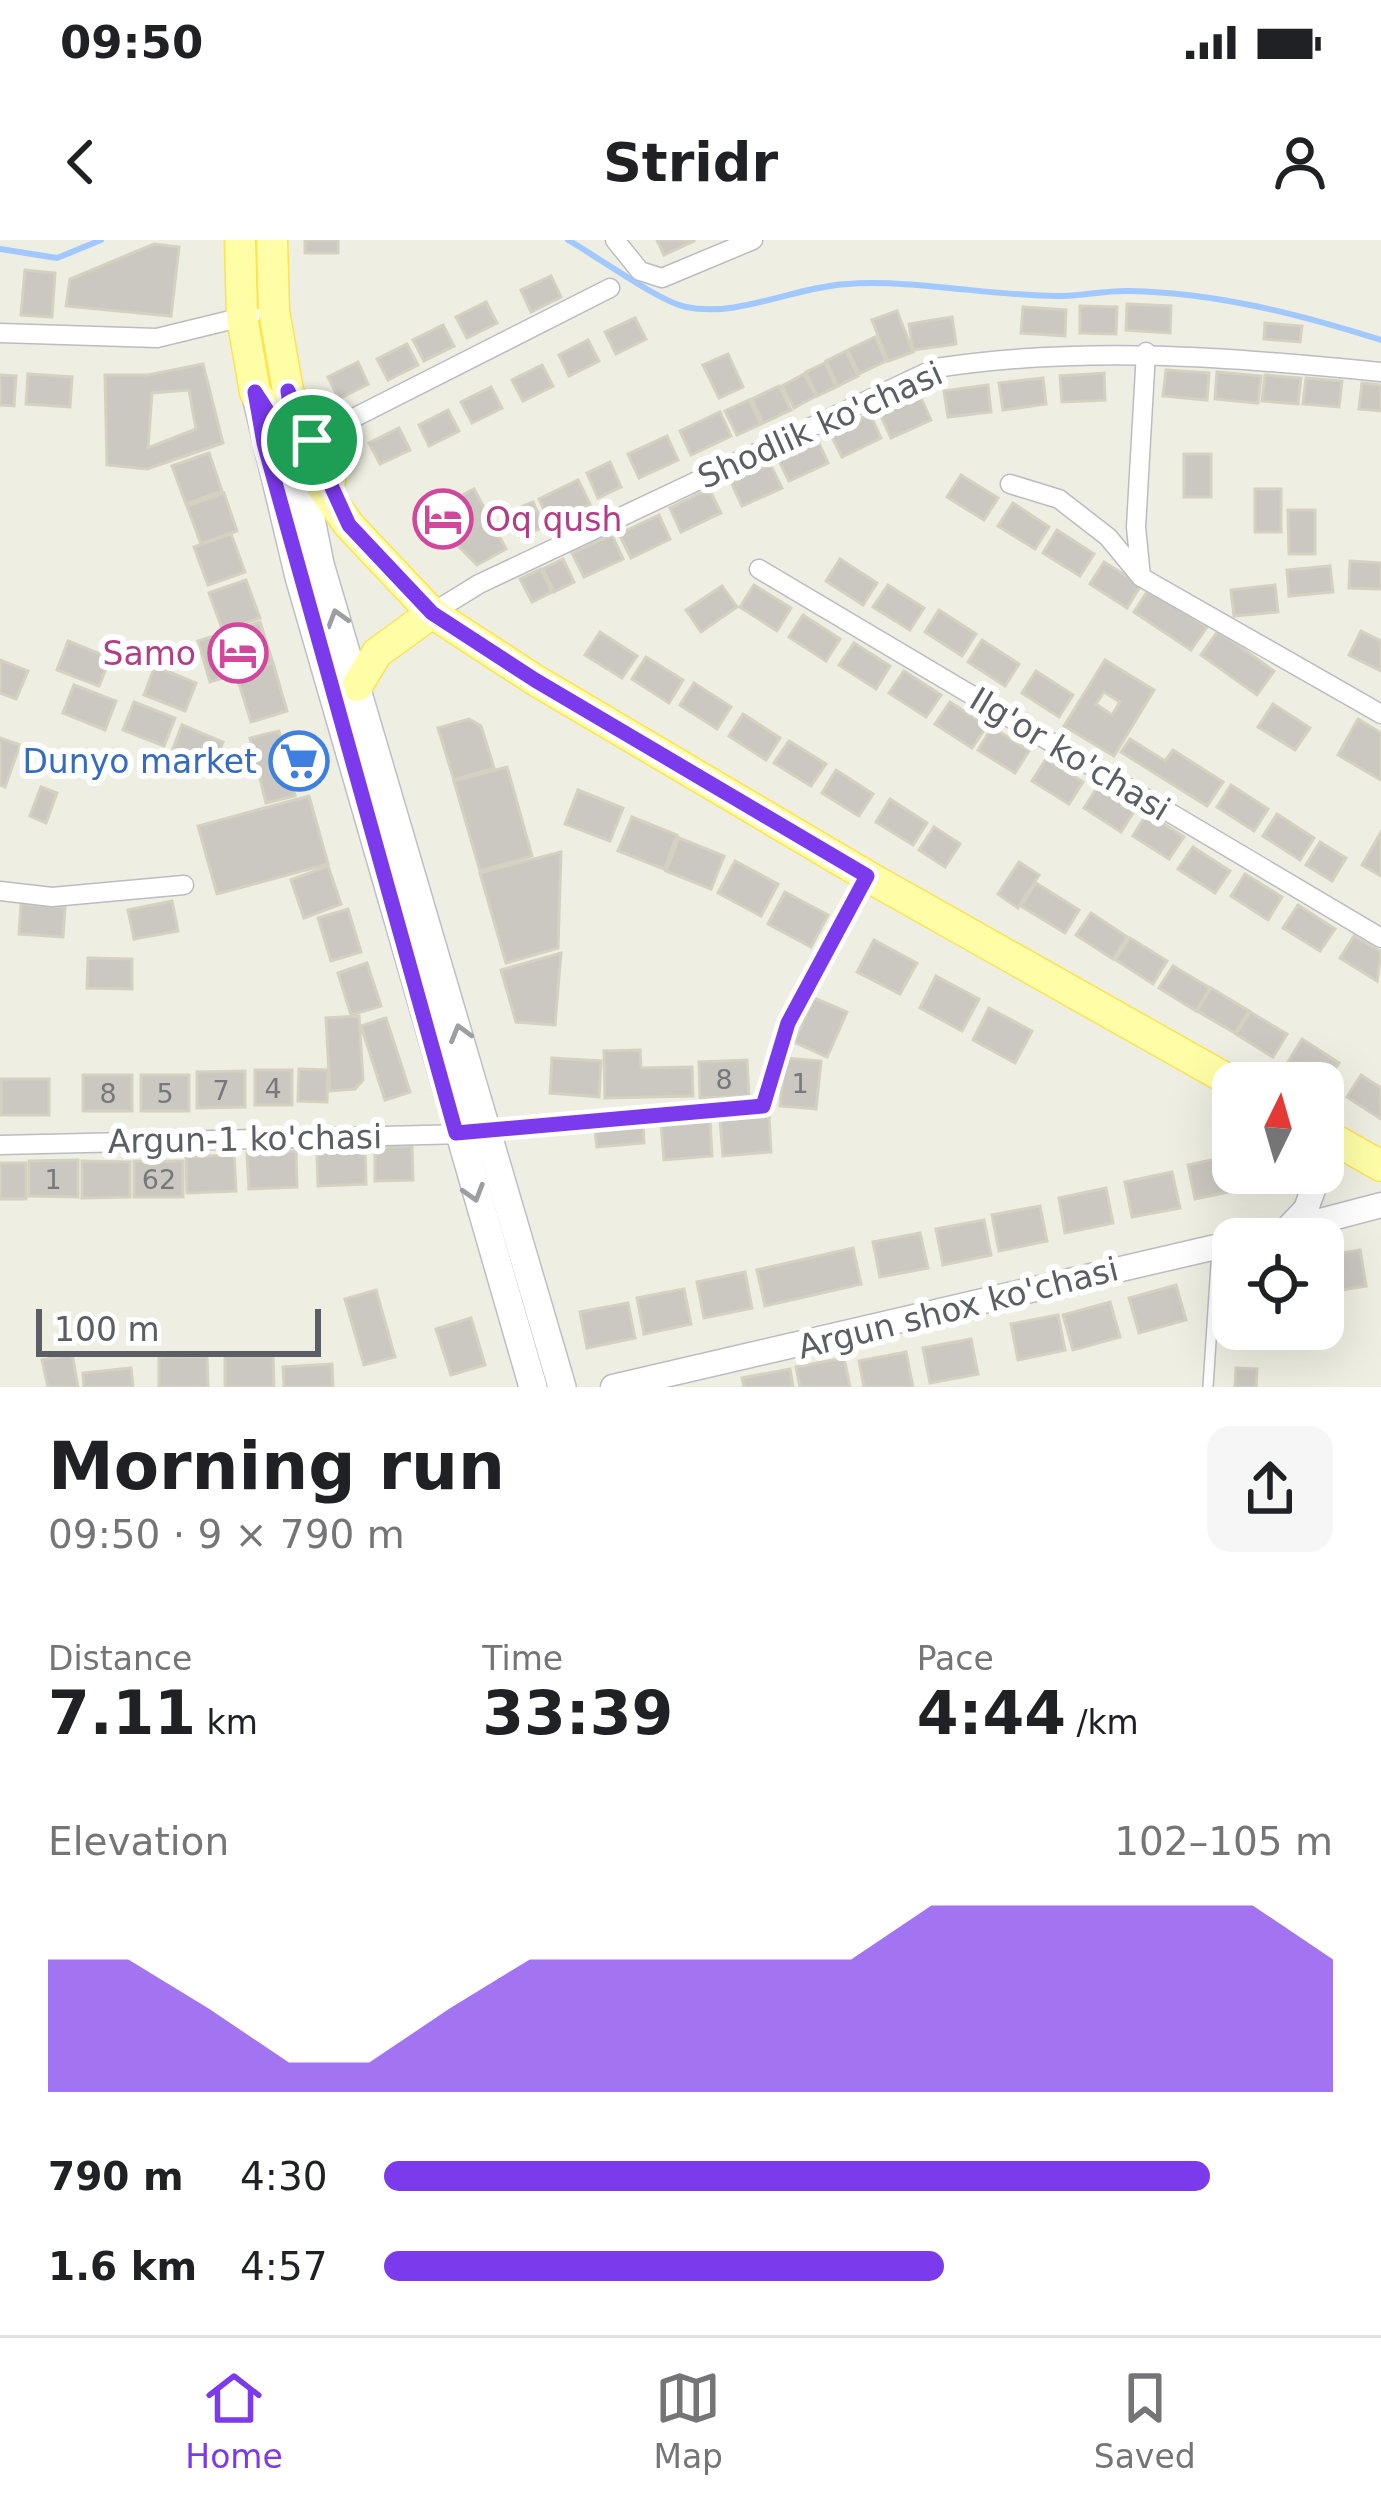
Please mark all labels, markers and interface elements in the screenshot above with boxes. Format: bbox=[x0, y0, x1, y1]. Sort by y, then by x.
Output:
text: 09:50 bbox=[60, 16, 203, 69]
icon: back bbox=[48, 129, 114, 195]
icon: person bbox=[1267, 129, 1333, 195]
text: Stridr bbox=[603, 131, 778, 194]
street label: Shodlik ko'chasi bbox=[692, 354, 948, 496]
pin bbox=[261, 389, 363, 491]
icon: arrive bbox=[279, 407, 345, 473]
hotel icon: Oq qush bbox=[412, 488, 474, 550]
place label: Oq qush bbox=[485, 500, 622, 539]
one-way arrow bbox=[326, 608, 351, 629]
hotel icon: Samo bbox=[207, 622, 269, 684]
place label: Samo bbox=[102, 634, 196, 673]
street label: Ilg'or ko'chasi bbox=[963, 679, 1177, 829]
supermarket icon: Dunyo market bbox=[268, 730, 330, 792]
place label: Dunyo market bbox=[22, 742, 257, 781]
one-way arrow bbox=[449, 1023, 474, 1044]
north arrow bbox=[1212, 1062, 1344, 1194]
map controls bbox=[1212, 1062, 1344, 1350]
house number: 8 bbox=[715, 1064, 733, 1095]
house number: 1 bbox=[791, 1068, 809, 1099]
house number: 4 bbox=[264, 1073, 282, 1104]
house number: 7 bbox=[212, 1075, 230, 1106]
house number: 8 bbox=[99, 1078, 117, 1109]
house number: 5 bbox=[156, 1078, 174, 1109]
street label: Argun-1 ko'chasi bbox=[107, 1117, 383, 1161]
house number: 1 bbox=[44, 1164, 62, 1195]
house number: 62 bbox=[142, 1164, 176, 1195]
one-way arrow bbox=[460, 1182, 485, 1203]
button: locate bbox=[1212, 1218, 1344, 1350]
street label: Argun shox ko'chasi bbox=[794, 1249, 1122, 1367]
scale bar bbox=[36, 1303, 321, 1356]
text: 100 m bbox=[54, 1310, 160, 1349]
button: share bbox=[1207, 1426, 1333, 1552]
text: Morning run bbox=[48, 1428, 505, 1505]
text: 09:50 · 9 × 790 m bbox=[48, 1512, 405, 1557]
text: Distance bbox=[48, 1639, 192, 1678]
text: Time bbox=[482, 1639, 563, 1678]
text: Pace bbox=[917, 1639, 994, 1678]
text: 7.11 bbox=[48, 1678, 196, 1748]
text: 33:39 bbox=[482, 1678, 673, 1748]
text: 4:44 bbox=[917, 1678, 1066, 1748]
text: km bbox=[196, 1703, 258, 1742]
text: /km bbox=[1066, 1703, 1139, 1742]
text: Elevation bbox=[48, 1819, 229, 1864]
text: 102–105 m bbox=[1114, 1819, 1333, 1864]
text: 790 m bbox=[48, 2154, 184, 2199]
text: 4:30 bbox=[240, 2154, 328, 2199]
text: 1.6 km bbox=[48, 2244, 197, 2289]
text: 4:57 bbox=[240, 2244, 328, 2289]
tab: Home bbox=[185, 2365, 283, 2476]
tab: Map bbox=[653, 2365, 723, 2476]
tab: Saved bbox=[1094, 2365, 1196, 2476]

